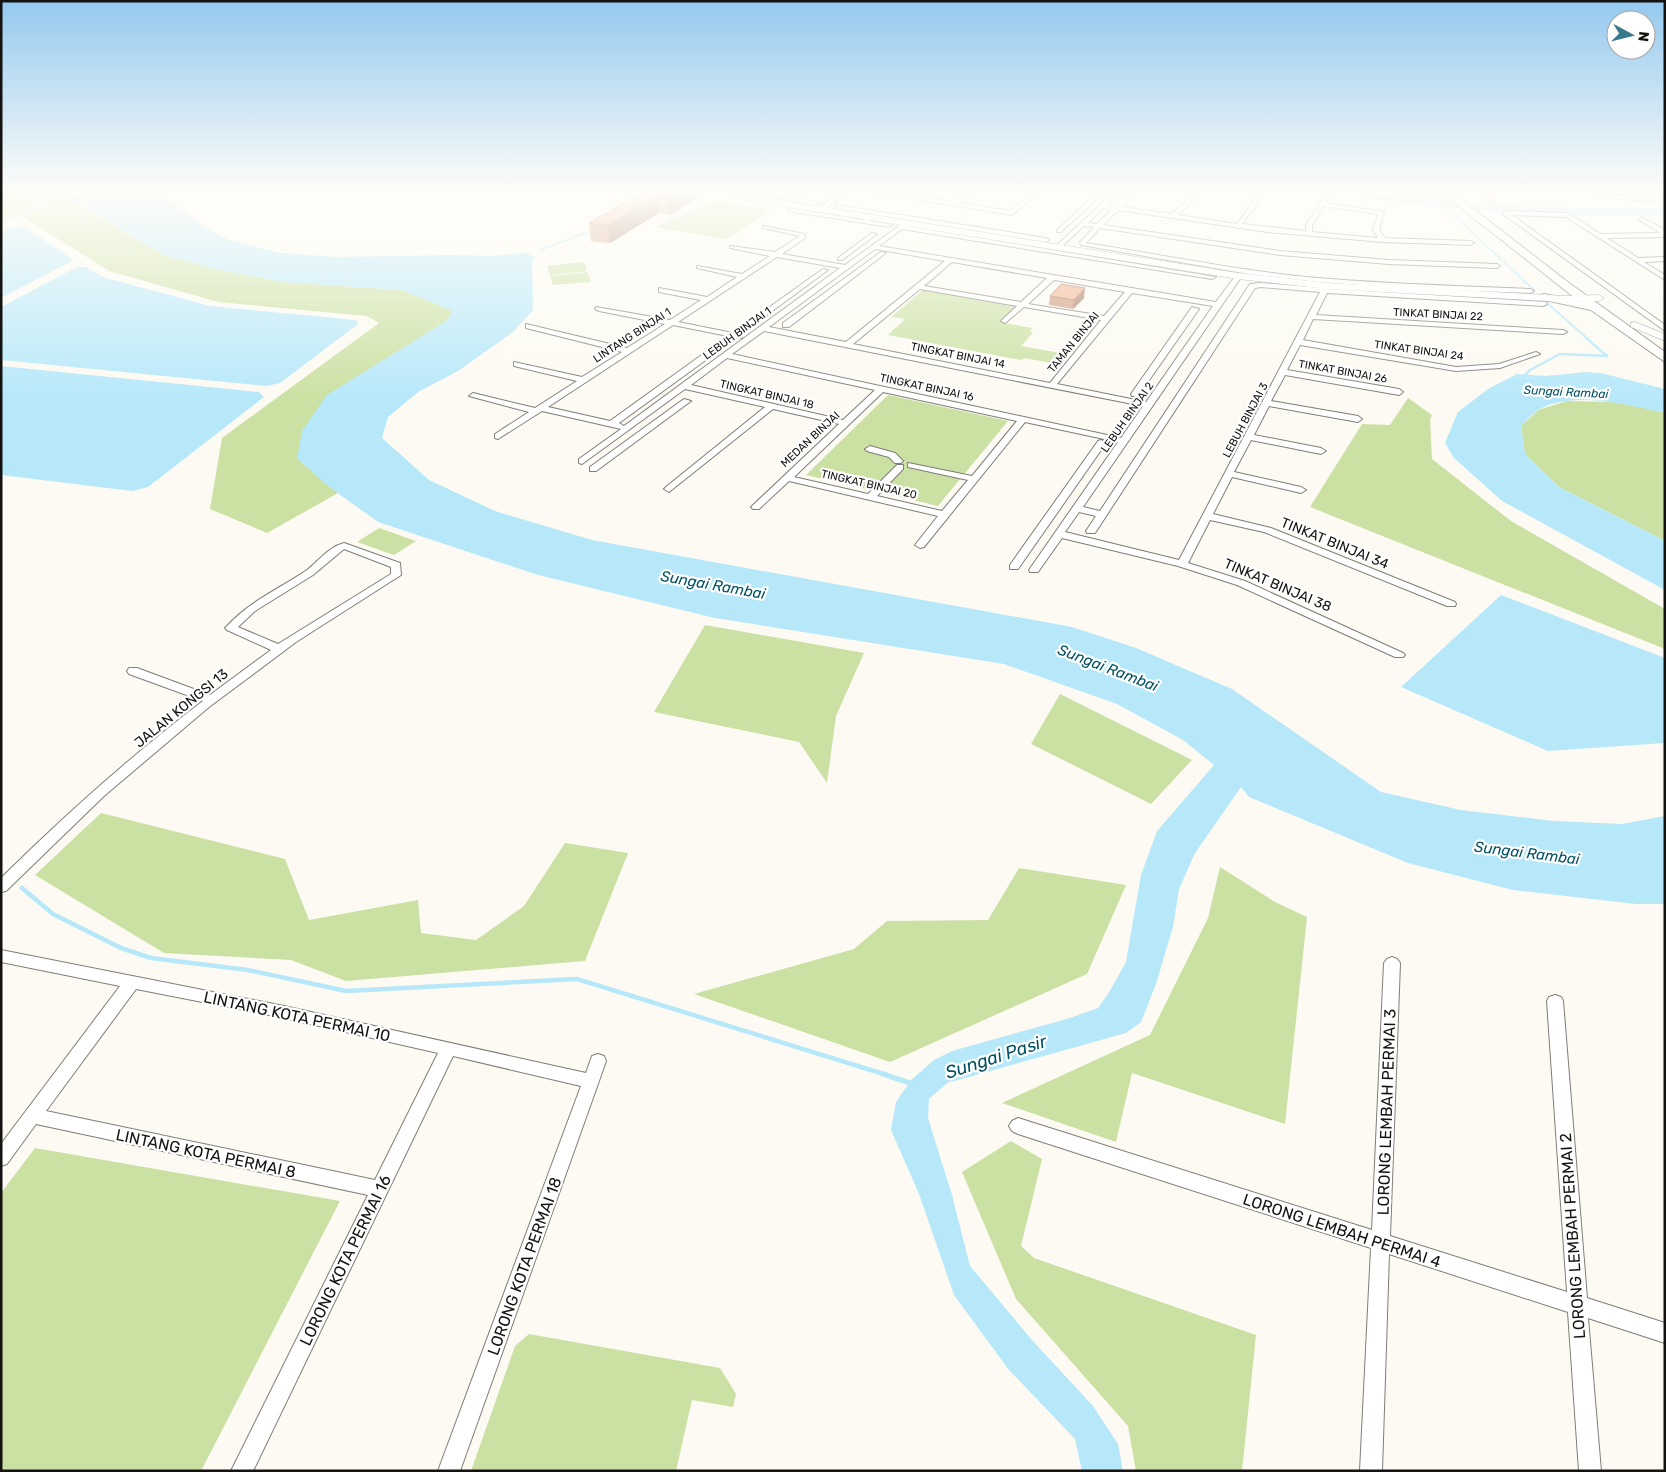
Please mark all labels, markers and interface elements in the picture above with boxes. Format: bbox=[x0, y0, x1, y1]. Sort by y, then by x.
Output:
north arrow bbox=[1606, 10, 1656, 60]
text: N bbox=[1634, 30, 1652, 43]
street label: LEBUH BINJAI 1 bbox=[701, 304, 774, 362]
street label: LINTANG BINJAI 1 bbox=[591, 305, 674, 365]
street label: TINKAT BINJAI 22 bbox=[1393, 306, 1483, 323]
street label: TAMAN BINJAI bbox=[1045, 309, 1102, 375]
street label: TINKAT BINJAI 24 bbox=[1373, 338, 1465, 363]
street label: TINGKAT BINJAI 14 bbox=[910, 340, 1006, 371]
street label: TINKAT BINJAI 26 bbox=[1297, 357, 1389, 386]
street label: TINGKAT BINJAI 16 bbox=[879, 371, 975, 404]
street label: TINGKAT BINJAI 18 bbox=[719, 377, 815, 412]
street label: LEBUH BINJAI 2 bbox=[1098, 380, 1156, 455]
street label: LEBUH BINJAI 3 bbox=[1220, 380, 1271, 460]
water label: Sungai Rambai bbox=[1523, 383, 1610, 401]
street label: MEDAN BINJAI bbox=[778, 409, 842, 470]
street label: TINGKAT BINJAI 20 bbox=[820, 467, 918, 502]
street label: TINKAT BINJAI 34 bbox=[1278, 514, 1392, 573]
street label: TINKAT BINJAI 38 bbox=[1221, 555, 1334, 616]
water label: Sungai Rambai bbox=[659, 567, 767, 603]
water label: Sungai Rambai bbox=[1055, 641, 1161, 695]
street label: JALAN KONGSI 13 bbox=[131, 665, 232, 751]
water label: Sungai Rambai bbox=[1473, 838, 1581, 868]
street label: LINTANG KOTA PERMAI 10 bbox=[202, 987, 392, 1046]
street label: LORONG LEMBAH PERMAI 3 bbox=[1373, 1008, 1400, 1216]
water label: Sungai Pasir bbox=[942, 1030, 1051, 1084]
street label: LINTANG KOTA PERMAI 8 bbox=[114, 1125, 298, 1182]
street label: LORONG LEMBAH PERMAI 2 bbox=[1556, 1132, 1589, 1340]
street label: LORONG KOTA PERMAI 16 bbox=[296, 1171, 395, 1349]
street label: LORONG KOTA PERMAI 18 bbox=[483, 1175, 566, 1358]
street label: LORONG LEMBAH PERMAI 4 bbox=[1240, 1189, 1443, 1272]

